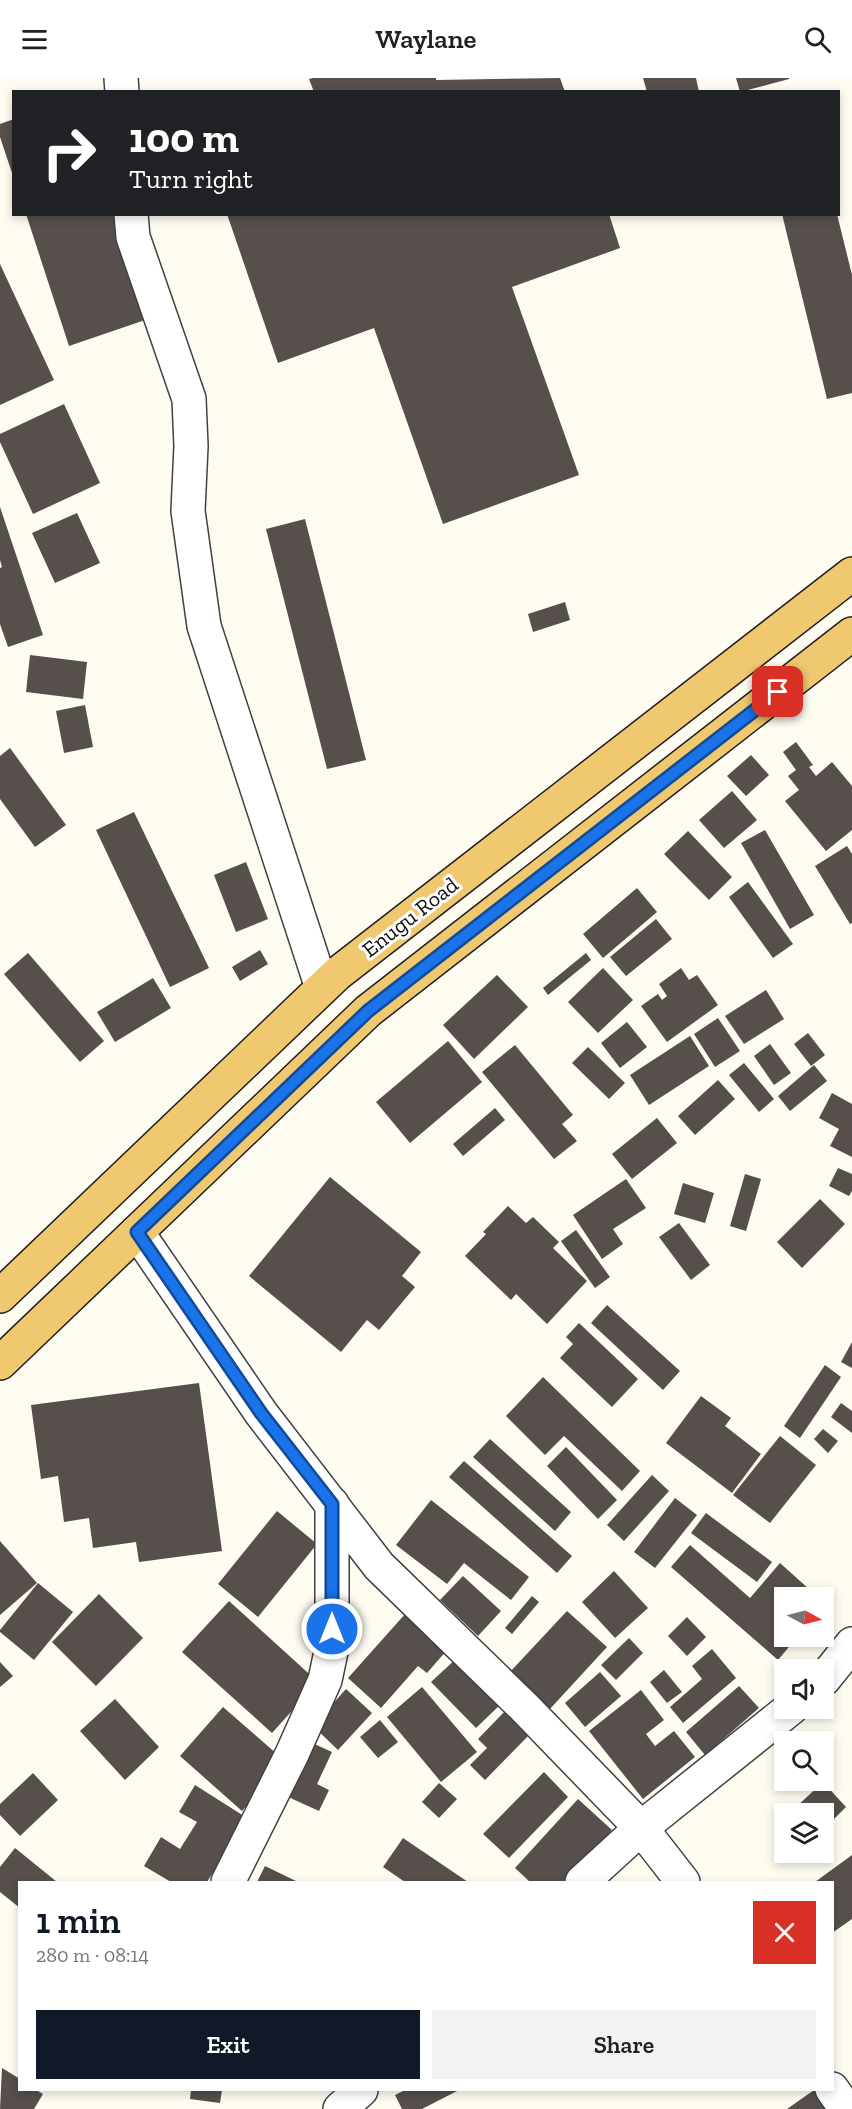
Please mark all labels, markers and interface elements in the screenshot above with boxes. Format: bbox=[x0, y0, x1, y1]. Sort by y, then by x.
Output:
icon: menu bbox=[18, 23, 51, 56]
text: Waylane bbox=[375, 23, 477, 55]
icon: search bbox=[801, 23, 834, 56]
text: 100 m bbox=[129, 112, 239, 163]
icon: right bbox=[30, 114, 108, 192]
text: Turn right bbox=[129, 163, 253, 195]
pin bbox=[752, 666, 803, 717]
icon: arrive bbox=[761, 675, 794, 708]
street label: Enugu Road bbox=[357, 871, 463, 963]
north arrow bbox=[774, 1587, 834, 1647]
map controls bbox=[774, 1587, 834, 1863]
position arrow bbox=[300, 1597, 364, 1661]
button: sound bbox=[774, 1659, 834, 1719]
button: search bbox=[774, 1731, 834, 1791]
button: layers bbox=[774, 1803, 834, 1863]
text: 1 min bbox=[36, 1899, 121, 1942]
button: close bbox=[753, 1901, 816, 1964]
text: 280 m · 08:14 bbox=[36, 1943, 149, 1967]
button: Exit bbox=[36, 2010, 420, 2079]
button: Share bbox=[432, 2010, 816, 2079]

